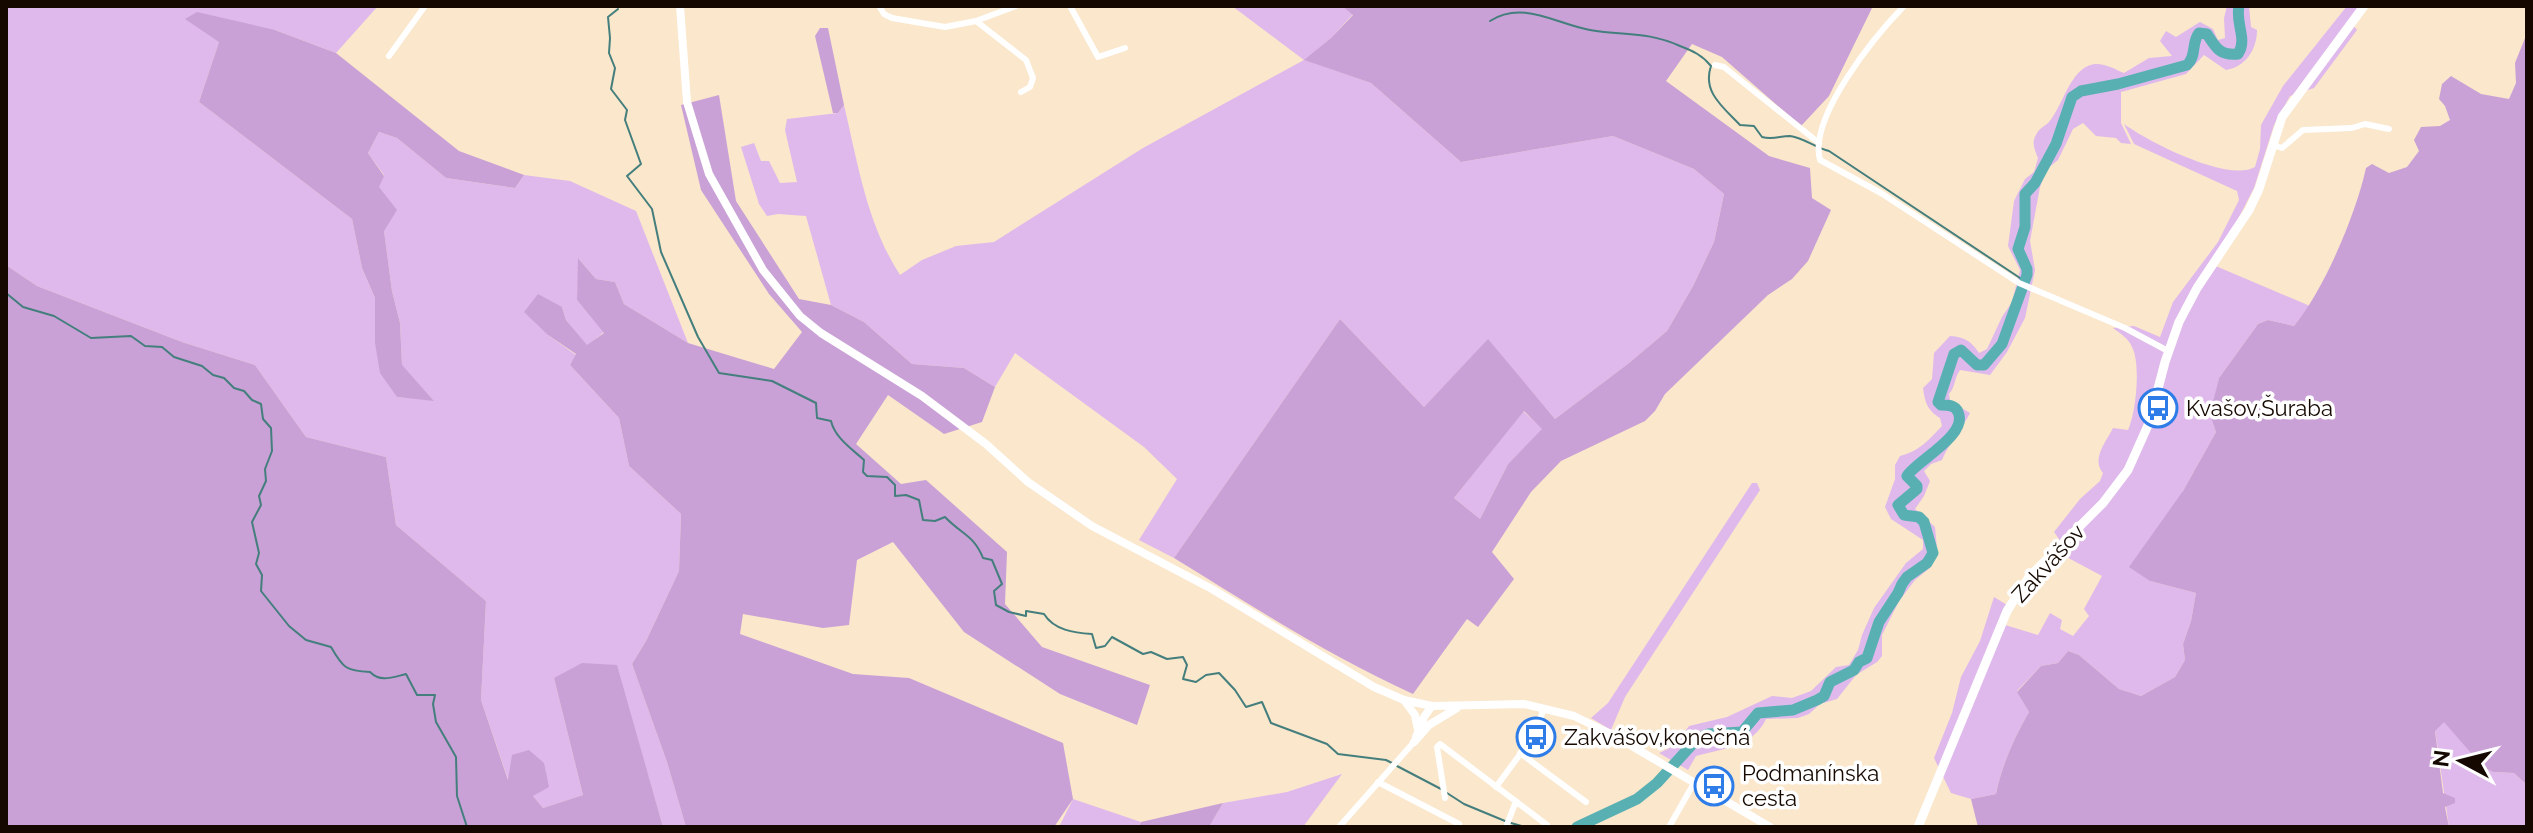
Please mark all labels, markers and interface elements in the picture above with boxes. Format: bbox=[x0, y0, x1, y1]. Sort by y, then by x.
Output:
bus stop icon: Kvašov,Šuraba bbox=[2137, 387, 2179, 429]
place label: Kvašov,Šuraba bbox=[2186, 394, 2333, 421]
street label: Zakvášov bbox=[2006, 518, 2090, 607]
bus stop icon: Zakvášov,konečná bbox=[1515, 716, 1557, 758]
north arrow bbox=[2421, 721, 2501, 801]
place label: Zakvášov,konečná bbox=[1564, 724, 1750, 750]
text: N bbox=[2427, 749, 2455, 768]
place label: Podmanínska cesta bbox=[1742, 760, 1879, 811]
bus stop icon: Podmanínska cesta bbox=[1693, 765, 1735, 807]

